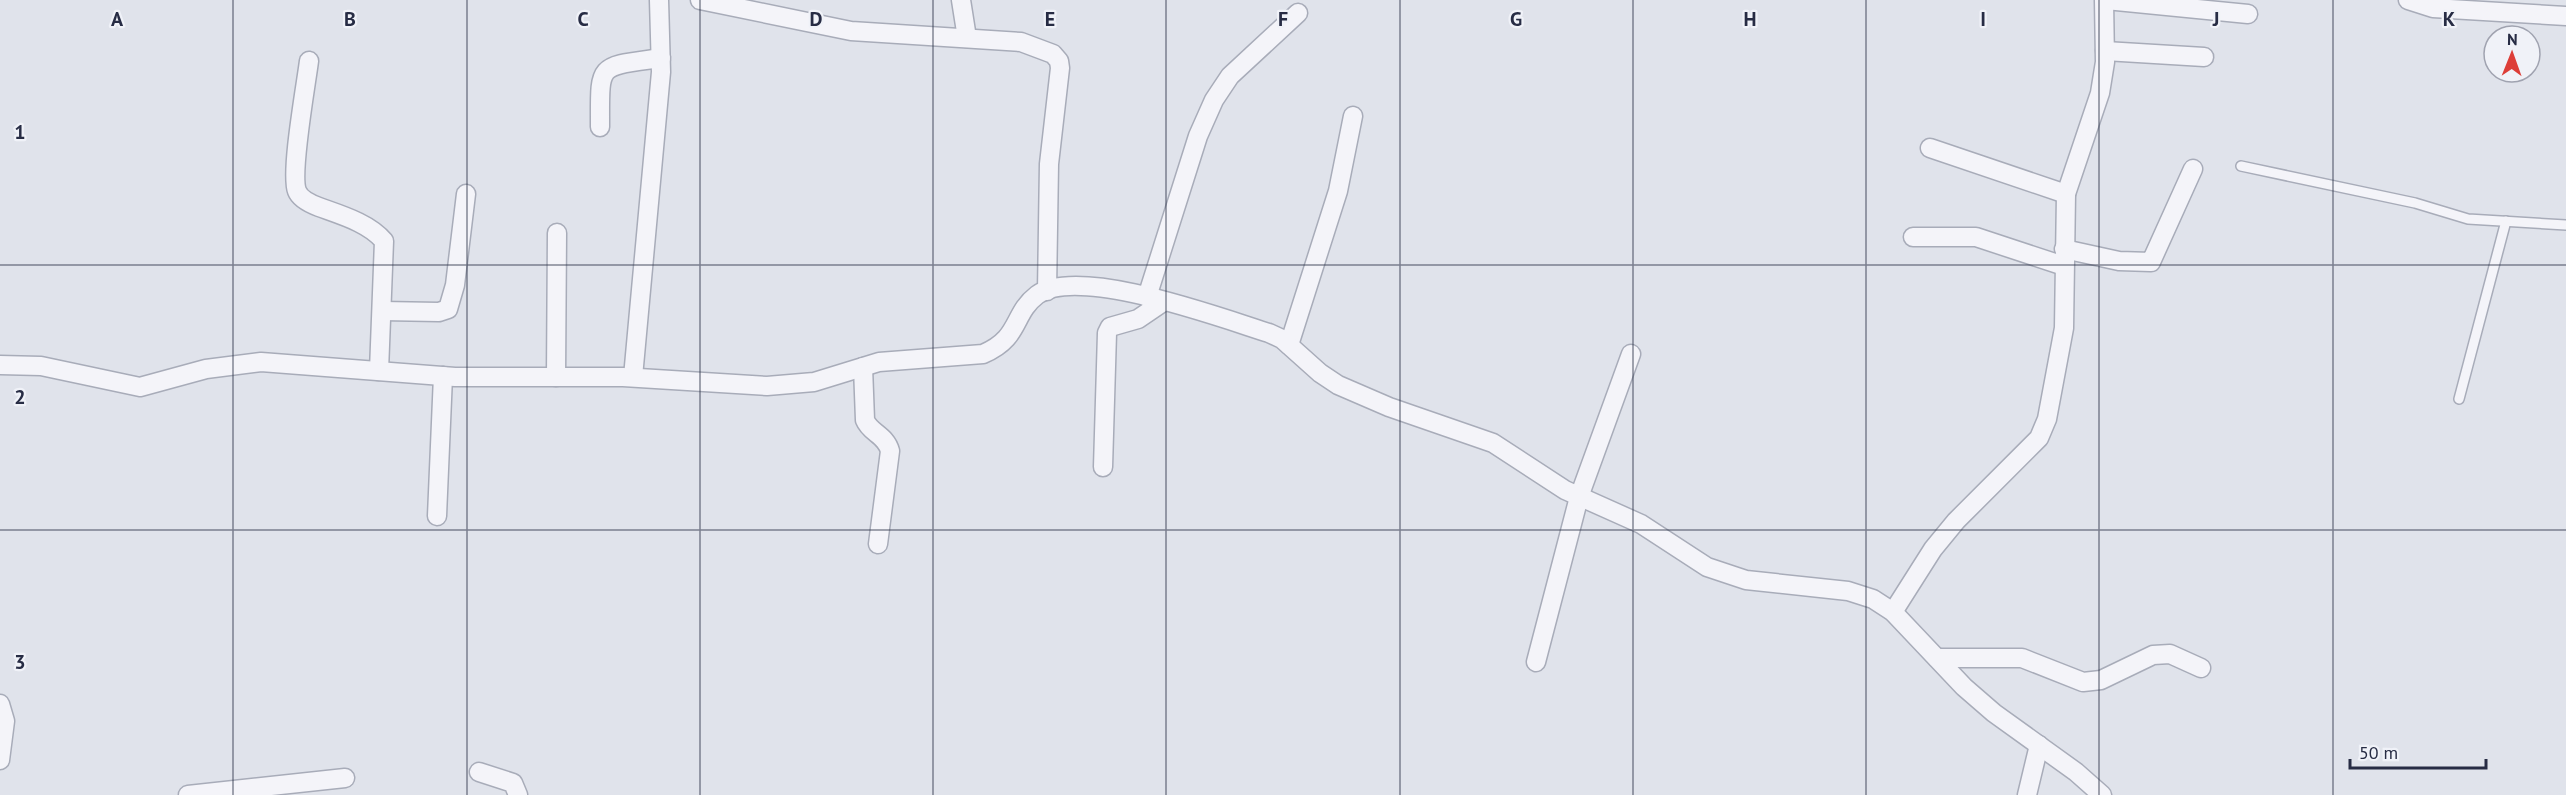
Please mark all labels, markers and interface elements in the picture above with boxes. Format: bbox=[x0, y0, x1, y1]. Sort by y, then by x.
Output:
text: A bbox=[111, 6, 124, 32]
text: B bbox=[344, 6, 356, 32]
text: C bbox=[577, 6, 589, 32]
text: D bbox=[810, 6, 823, 32]
text: E bbox=[1045, 6, 1055, 32]
text: F bbox=[1278, 6, 1288, 32]
text: G bbox=[1510, 6, 1522, 32]
text: H bbox=[1743, 6, 1757, 32]
text: I bbox=[1980, 6, 1986, 32]
text: J bbox=[2212, 6, 2219, 32]
text: K bbox=[2443, 6, 2456, 32]
north arrow bbox=[2482, 24, 2542, 84]
text: N bbox=[2507, 29, 2518, 49]
text: 1 bbox=[14, 119, 26, 145]
text: 2 bbox=[14, 384, 26, 410]
text: 3 bbox=[14, 649, 26, 675]
scale bar bbox=[2350, 732, 2486, 770]
text: 50 m bbox=[2359, 741, 2398, 764]

